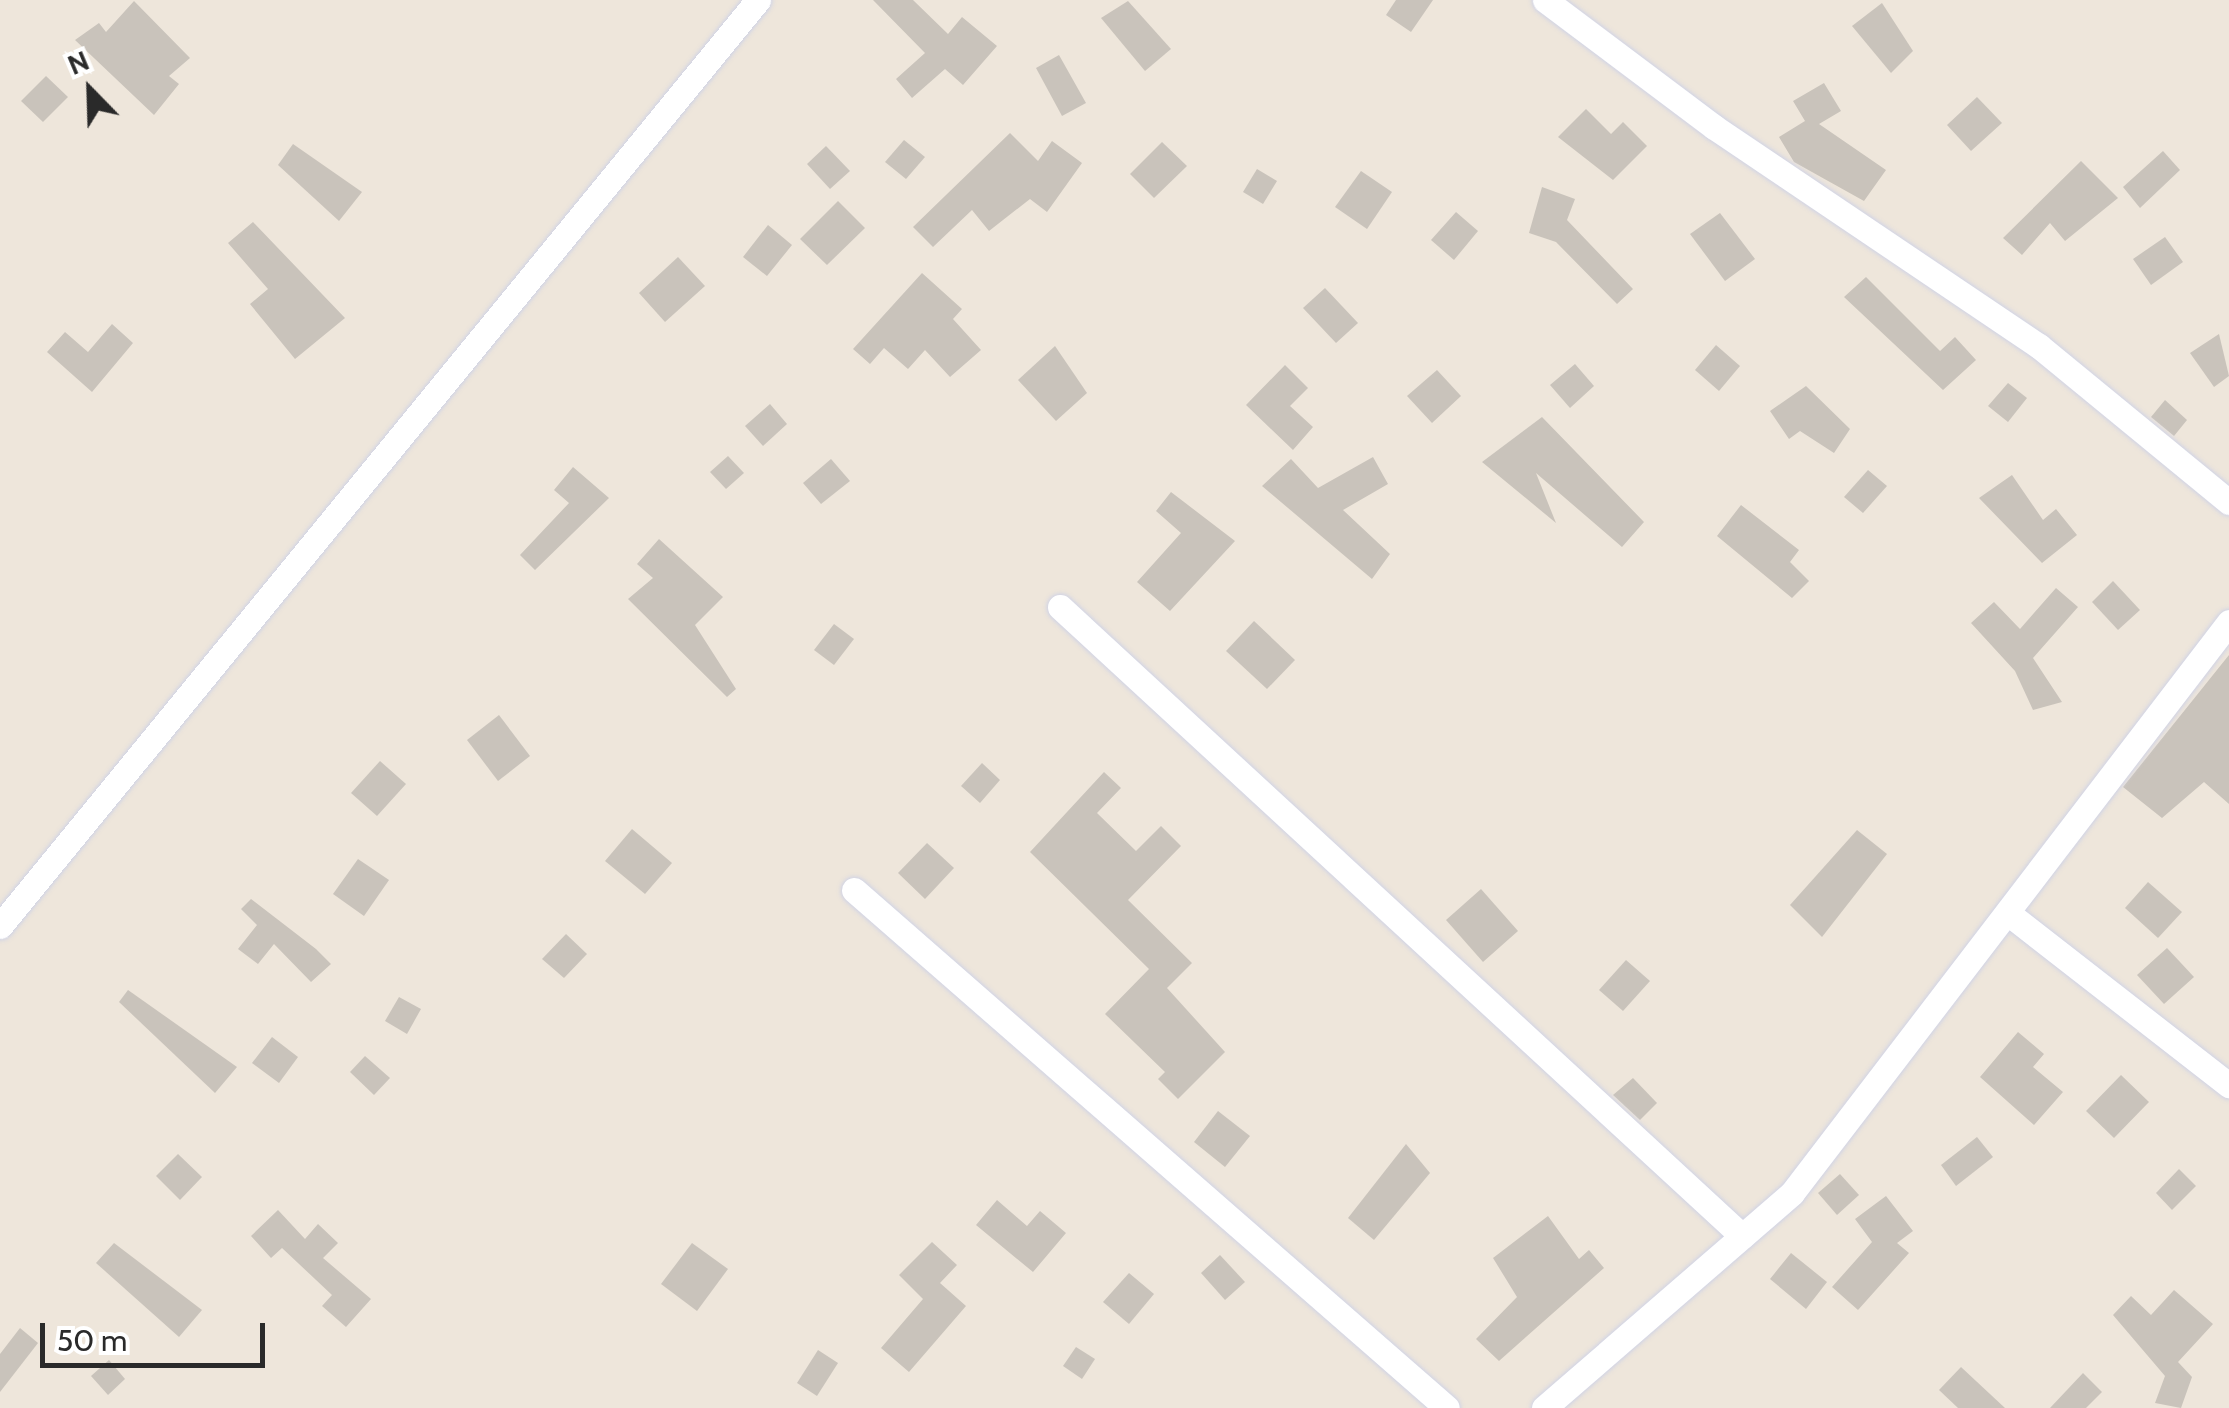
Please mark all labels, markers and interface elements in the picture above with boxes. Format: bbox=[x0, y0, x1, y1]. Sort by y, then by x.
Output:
north arrow bbox=[40, 40, 140, 140]
text: N bbox=[63, 43, 94, 82]
scale bar bbox=[45, 1303, 270, 1365]
text: 50 m bbox=[57, 1322, 127, 1359]

